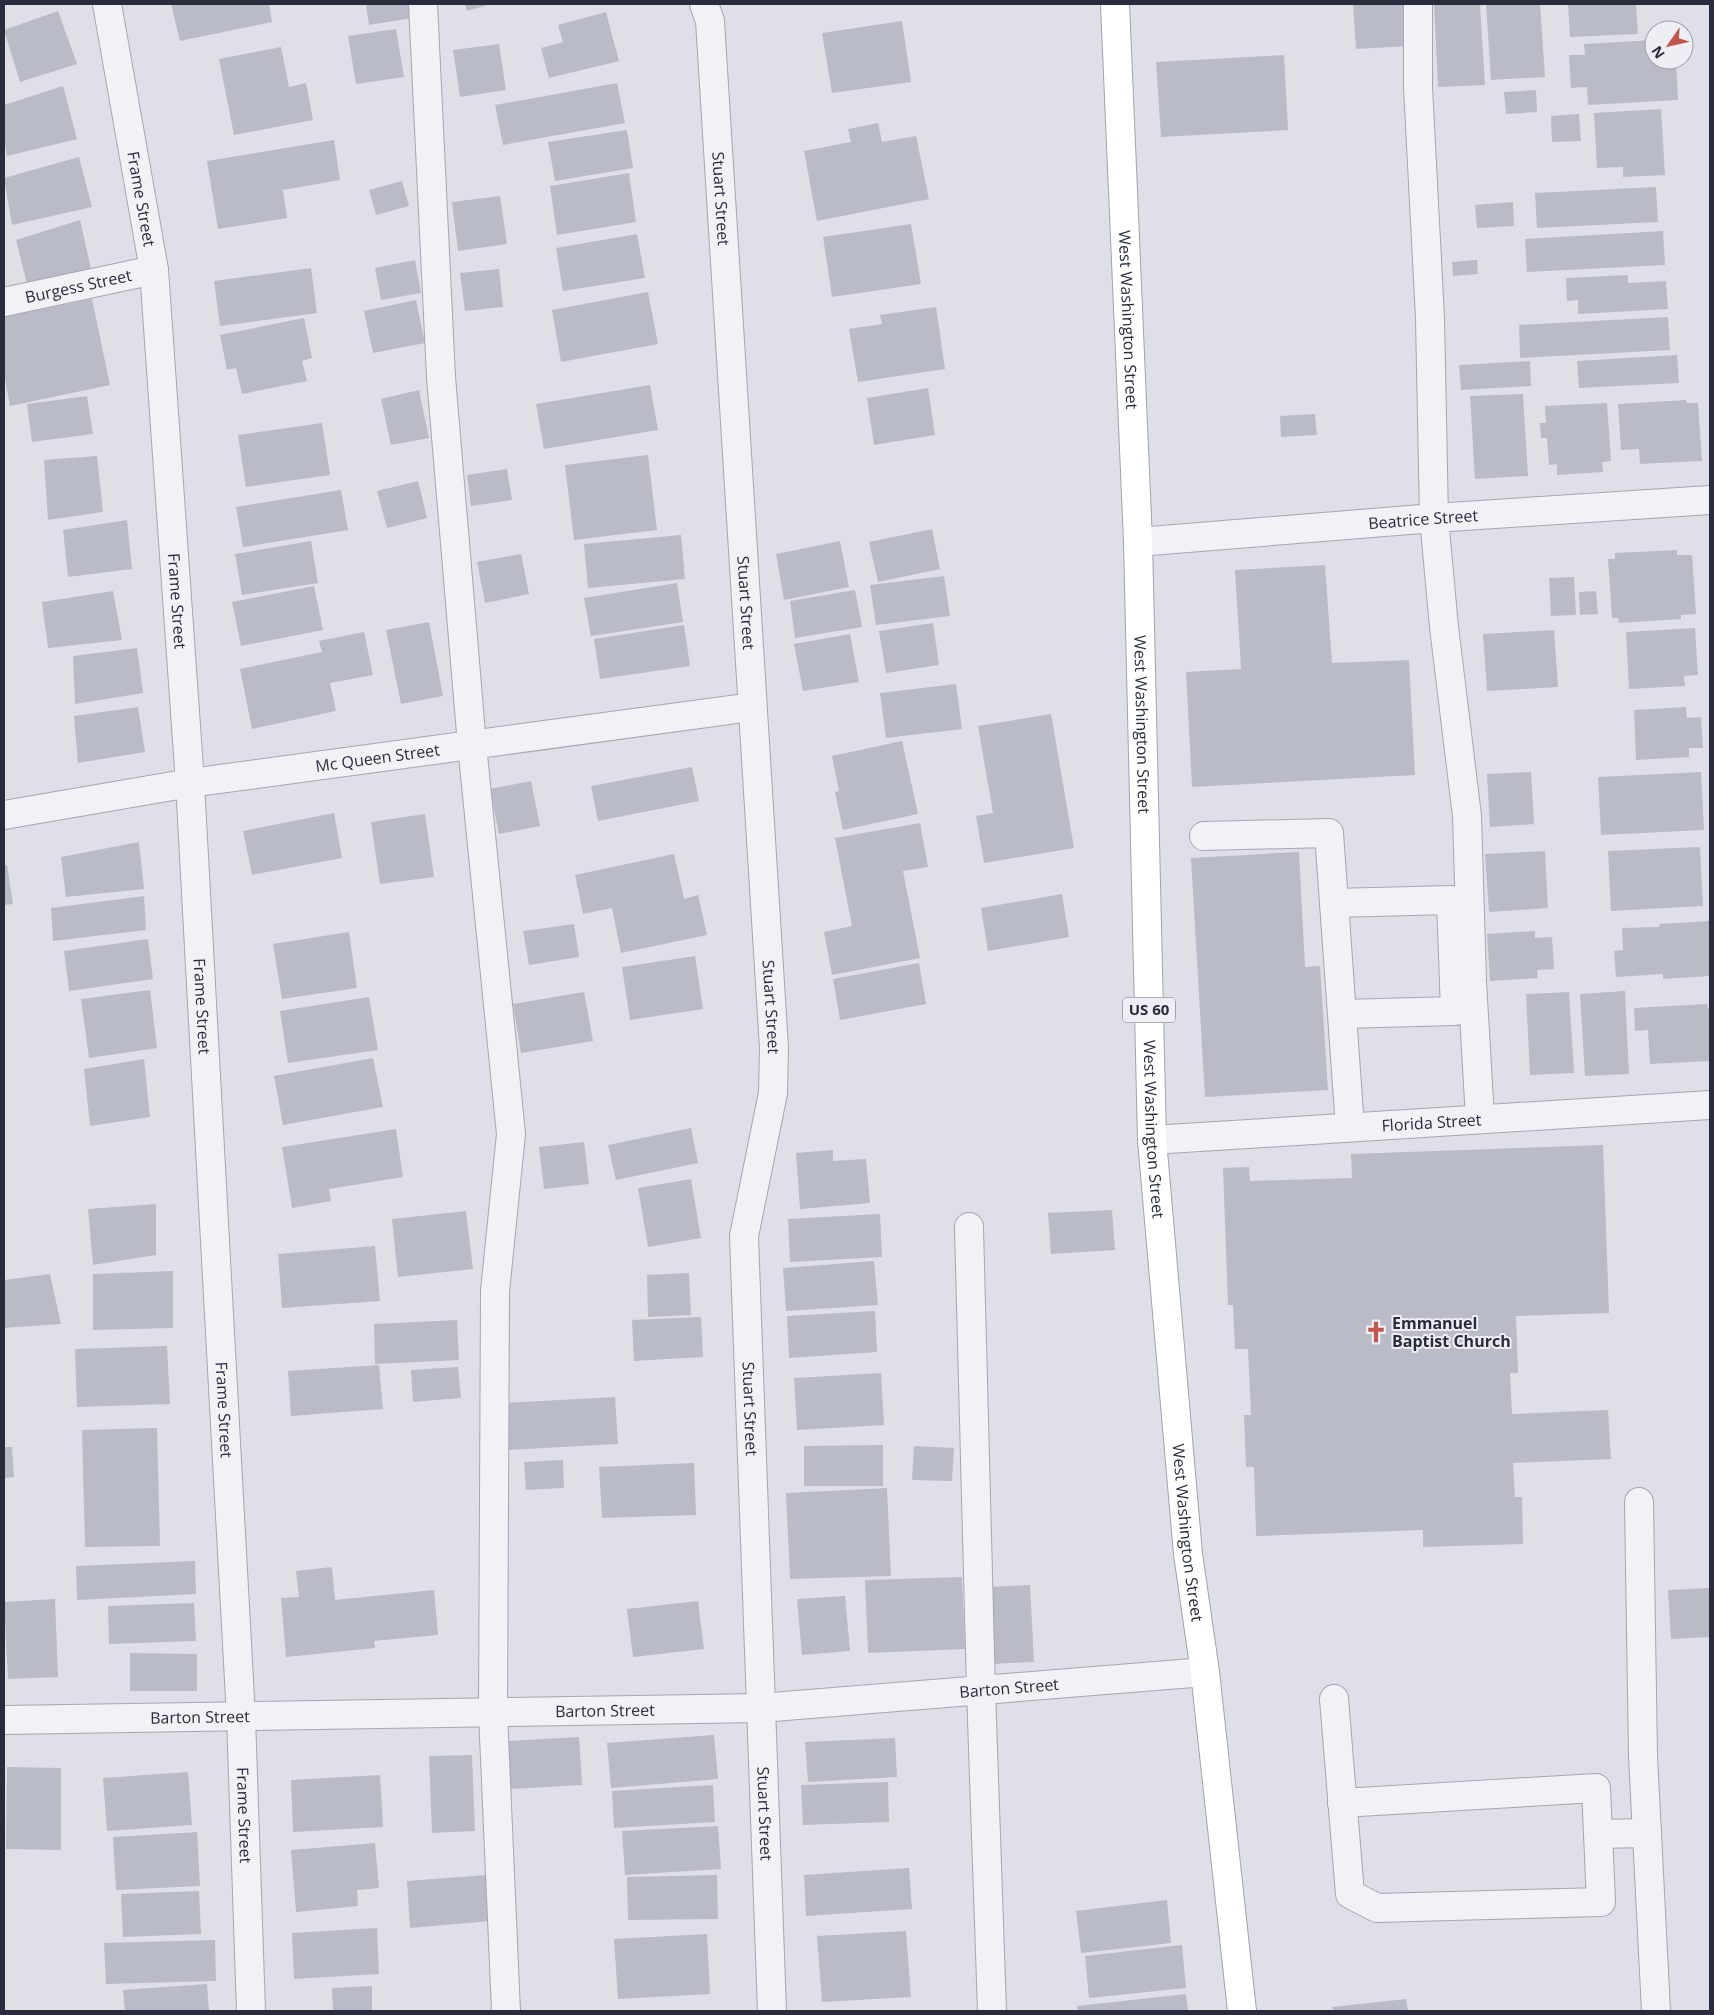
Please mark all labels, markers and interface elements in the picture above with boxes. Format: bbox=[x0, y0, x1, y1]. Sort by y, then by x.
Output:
north arrow bbox=[1644, 20, 1694, 70]
text: N bbox=[1647, 43, 1669, 63]
street label: Frame Street bbox=[122, 150, 161, 249]
street label: Stuart Street bbox=[707, 151, 735, 247]
street label: West Washington Street bbox=[1114, 230, 1143, 410]
street label: Burgess Street bbox=[23, 264, 134, 308]
street label: Beatrice Street bbox=[1367, 504, 1479, 534]
street label: Frame Street bbox=[163, 552, 192, 650]
street label: Stuart Street bbox=[732, 555, 760, 651]
street label: West Washington Street bbox=[1129, 635, 1155, 814]
street label: Mc Queen Street bbox=[314, 738, 441, 777]
street label: Frame Street bbox=[189, 958, 216, 1055]
street label: Stuart Street bbox=[758, 959, 785, 1055]
road number: US 60 bbox=[1123, 998, 1175, 1022]
street label: West Washington Street bbox=[1139, 1040, 1170, 1220]
street label: Florida Street bbox=[1381, 1108, 1482, 1137]
place label: Emmanuel Baptist Church bbox=[1392, 1312, 1511, 1352]
church icon: Emmanuel Baptist Church bbox=[1363, 1319, 1389, 1345]
street label: Frame Street bbox=[211, 1361, 238, 1459]
street label: Stuart Street bbox=[738, 1361, 763, 1457]
street label: West Washington Street bbox=[1167, 1443, 1209, 1623]
street label: Barton Street bbox=[958, 1673, 1060, 1703]
street label: Barton Street bbox=[555, 1699, 655, 1722]
street label: Barton Street bbox=[150, 1705, 250, 1729]
street label: Stuart Street bbox=[752, 1766, 778, 1861]
street label: Frame Street bbox=[232, 1767, 257, 1864]

